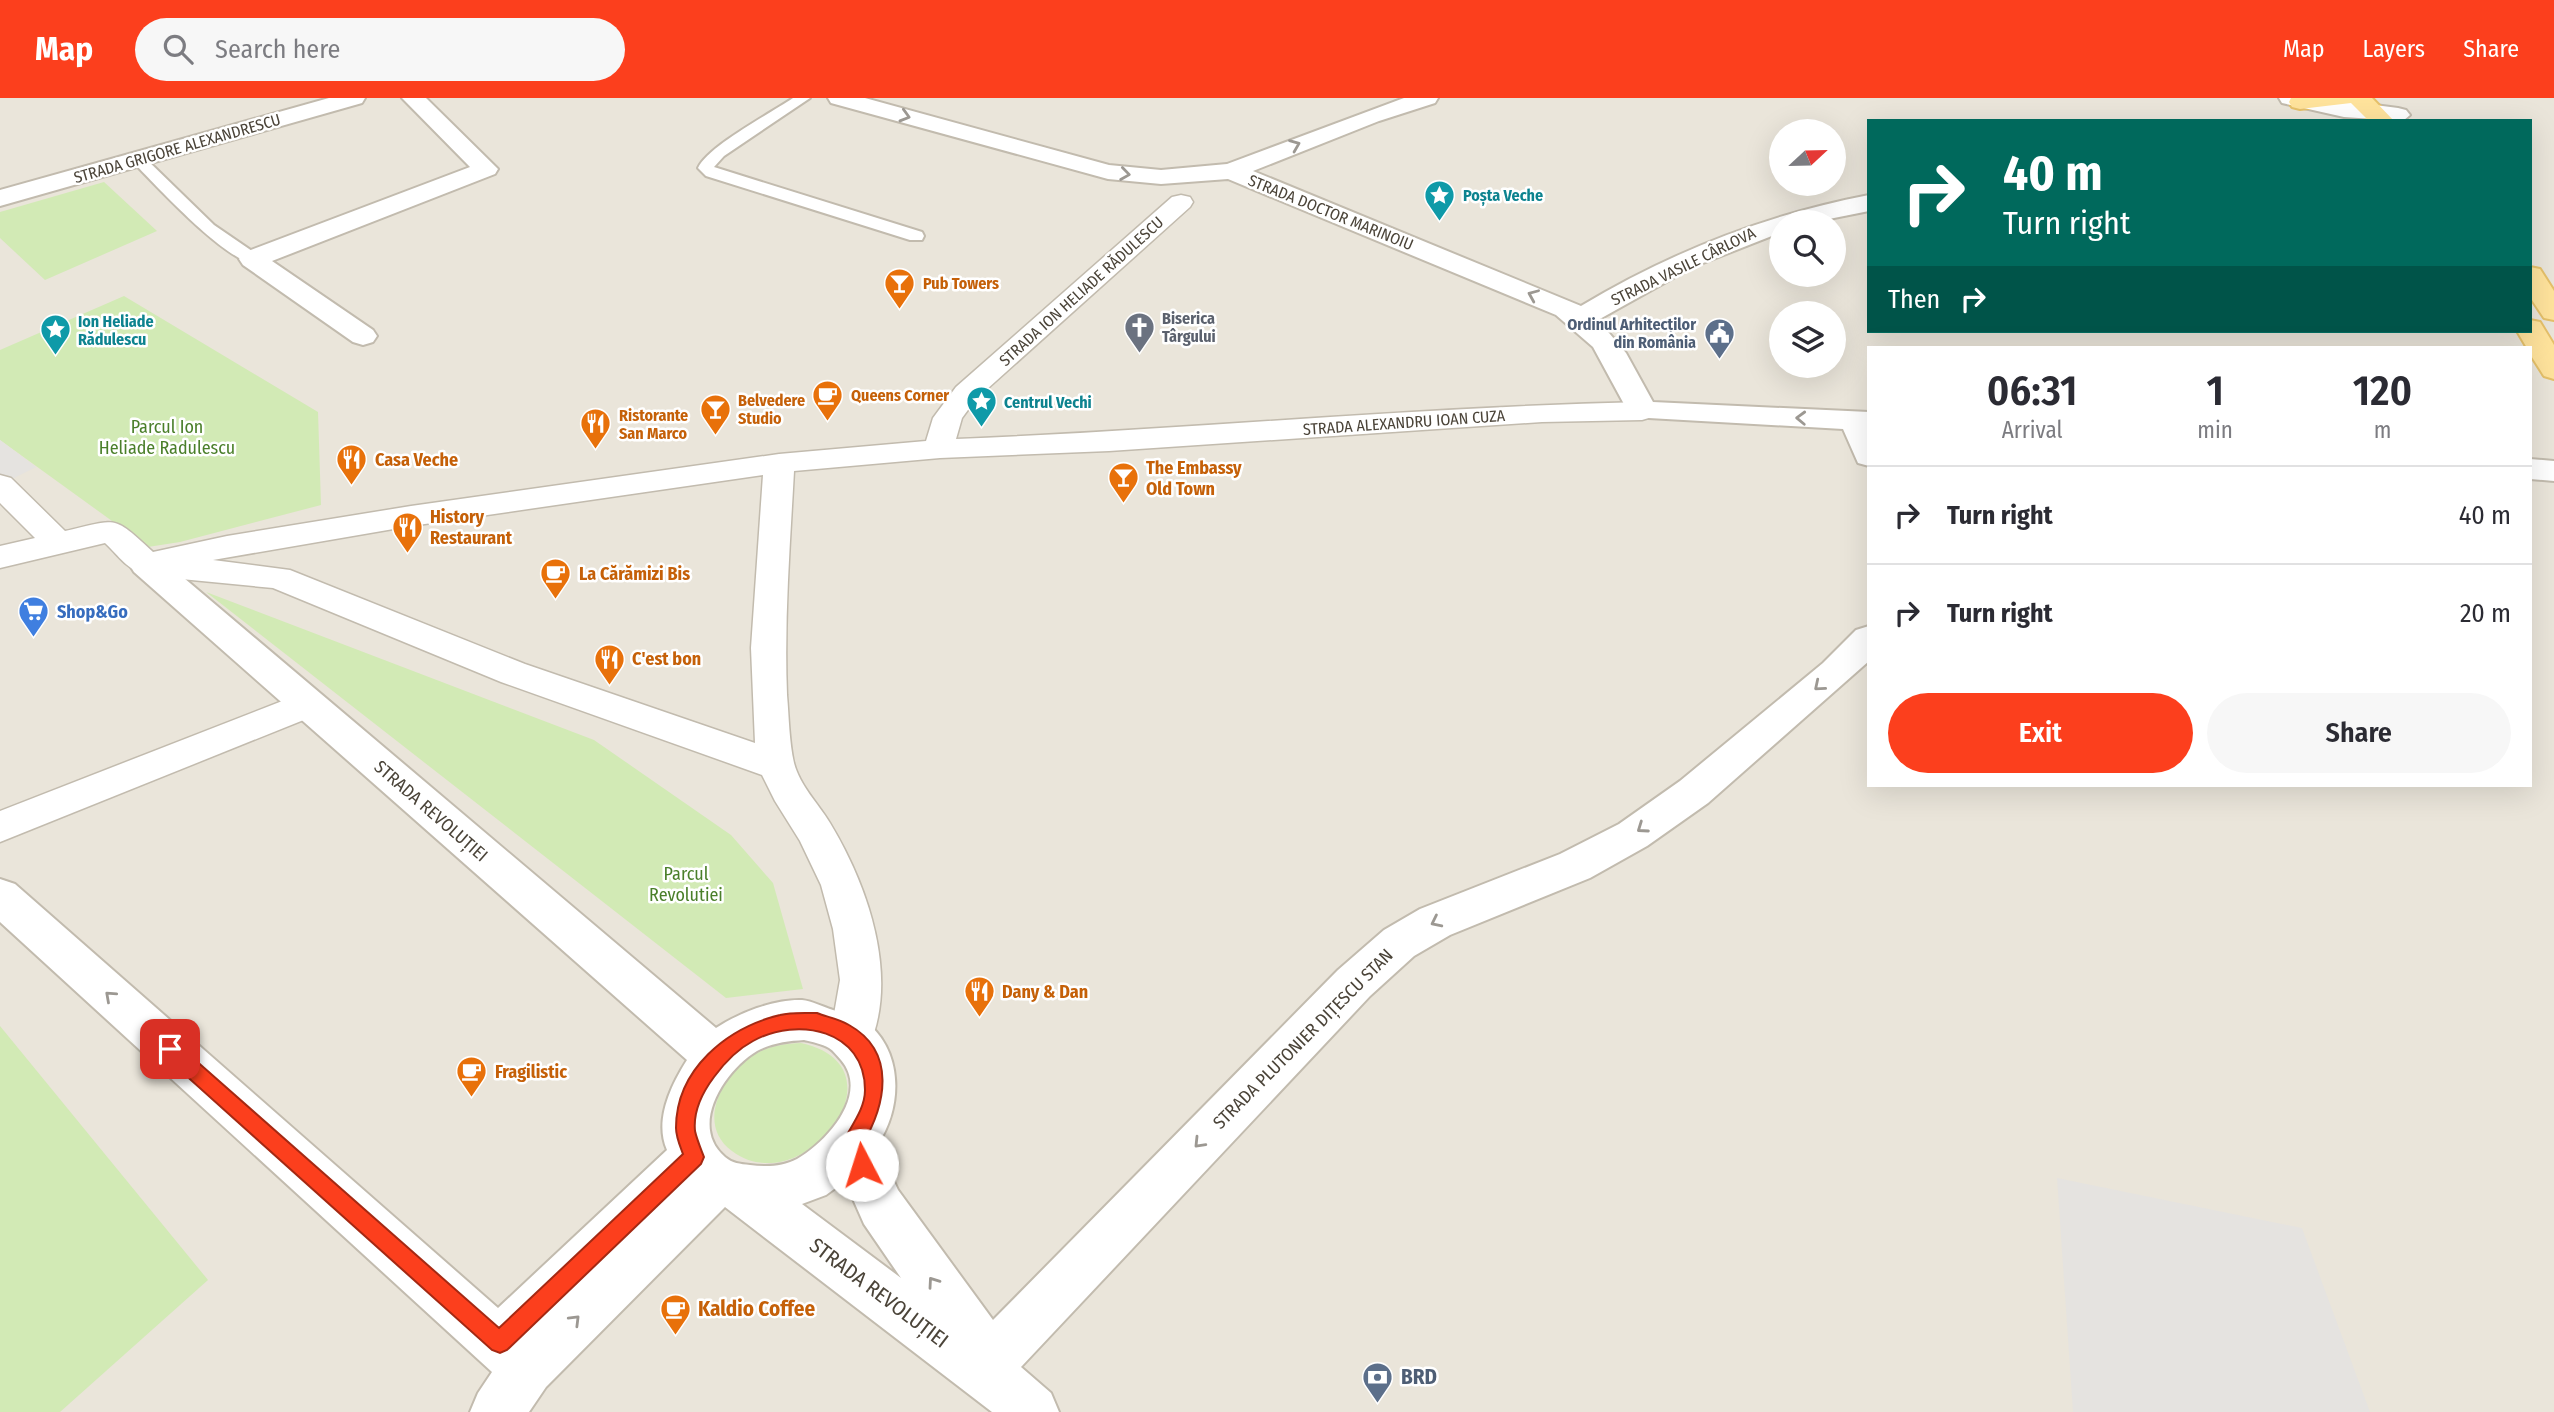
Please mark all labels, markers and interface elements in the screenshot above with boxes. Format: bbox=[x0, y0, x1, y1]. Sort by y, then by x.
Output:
search box bbox=[135, 18, 625, 81]
text: Map bbox=[35, 29, 93, 69]
icon: search bbox=[159, 30, 197, 68]
text: Search here bbox=[215, 34, 340, 65]
text: Map bbox=[2283, 35, 2325, 63]
text: Layers bbox=[2363, 35, 2425, 63]
text: Share bbox=[2463, 35, 2519, 63]
one-way arrow bbox=[899, 108, 911, 123]
street label: STRADA GRIGORE ALEXANDRESCU bbox=[71, 110, 283, 187]
north arrow bbox=[1769, 119, 1846, 196]
map controls bbox=[1769, 119, 1846, 378]
one-way arrow bbox=[1288, 140, 1300, 154]
text: 40 m bbox=[2003, 144, 2103, 203]
icon: right bbox=[1888, 147, 1979, 238]
one-way arrow bbox=[1119, 166, 1131, 181]
street label: STRADA DOCTOR MARINOIU bbox=[1246, 171, 1416, 254]
place icon: Poșta Veche bbox=[1423, 178, 1457, 222]
place label: Poșta Veche bbox=[1463, 186, 1543, 206]
text: Turn right bbox=[2003, 204, 2130, 242]
button: search bbox=[1769, 210, 1846, 287]
street label: STRADA ION HELIADE RĂDULESCU bbox=[995, 212, 1167, 370]
street label: STRADA VASILE CÂRLOVA bbox=[1608, 223, 1759, 310]
bar icon: Pub Towers bbox=[883, 266, 917, 310]
place label: Pub Towers bbox=[923, 274, 999, 293]
icon: right bbox=[1954, 280, 1992, 318]
text: Then bbox=[1888, 284, 1940, 315]
one-way arrow bbox=[1527, 289, 1540, 303]
button: layers bbox=[1769, 301, 1846, 378]
place label: Biserica Târgului bbox=[1162, 309, 1216, 346]
church icon: Biserica Târgului bbox=[1122, 310, 1156, 354]
place label: Ion Heliade Rădulescu bbox=[78, 312, 154, 349]
place icon: Ion Heliade Rădulescu bbox=[38, 313, 72, 357]
place label: Ordinul Arhitecților din România bbox=[1567, 315, 1696, 352]
public building icon: Ordinul Arhitecților din România bbox=[1702, 316, 1736, 360]
text: 06:31 bbox=[1987, 366, 2078, 416]
text: 1 bbox=[2206, 366, 2224, 416]
text: 120 bbox=[2353, 366, 2412, 416]
cafe icon: Queens Corner bbox=[811, 378, 845, 422]
place icon: Centrul Vechi bbox=[964, 385, 998, 429]
place label: Queens Corner bbox=[851, 386, 949, 405]
place label: Belvedere Studio bbox=[738, 391, 805, 428]
bar icon: Belvedere Studio bbox=[698, 392, 732, 436]
place label: Centrul Vechi bbox=[1004, 393, 1092, 412]
place label: Ristorante San Marco bbox=[619, 406, 688, 443]
street label: STRADA ALEXANDRU IOAN CUZA bbox=[1302, 406, 1506, 439]
restaurant icon: Ristorante San Marco bbox=[579, 407, 613, 451]
one-way arrow bbox=[1795, 410, 1806, 425]
park label: Parcul Ion Heliade Radulescu bbox=[99, 416, 235, 459]
text: Arrival bbox=[2002, 416, 2063, 444]
text: min bbox=[2197, 416, 2233, 444]
text: m bbox=[2374, 416, 2391, 444]
restaurant icon: Casa Veche bbox=[335, 443, 369, 487]
place label: Casa Veche bbox=[375, 449, 458, 471]
place label: The Embassy Old Town bbox=[1146, 457, 1242, 500]
bar icon: The Embassy Old Town bbox=[1106, 461, 1140, 505]
icon: right bbox=[1888, 496, 1926, 534]
text: Turn right bbox=[1947, 500, 2053, 531]
text: 40 m bbox=[2459, 500, 2511, 531]
place label: History Restaurant bbox=[430, 506, 513, 549]
restaurant icon: History Restaurant bbox=[390, 510, 424, 554]
cafe icon: La Cărămizi Bis bbox=[539, 557, 573, 601]
place label: La Cărămizi Bis bbox=[579, 563, 690, 585]
icon: right bbox=[1888, 594, 1926, 632]
supermarket icon: Shop&Go bbox=[17, 595, 51, 639]
text: Turn right bbox=[1947, 598, 2053, 629]
text: 20 m bbox=[2460, 598, 2511, 629]
place label: Shop&Go bbox=[57, 601, 128, 623]
restaurant icon: C'est bon bbox=[592, 642, 626, 686]
place label: C'est bon bbox=[632, 648, 701, 670]
one-way arrow bbox=[1815, 678, 1828, 690]
button: Exit bbox=[1888, 693, 2193, 773]
button: Share bbox=[2207, 693, 2511, 773]
street label: STRADA REVOLUȚIEI bbox=[370, 756, 492, 866]
one-way arrow bbox=[1637, 820, 1650, 832]
park label: Parcul Revolutiei bbox=[649, 863, 723, 906]
one-way arrow bbox=[1431, 914, 1443, 928]
street label: STRADA PLUTONIER DIȚESCU STAN bbox=[1208, 944, 1398, 1134]
restaurant icon: Dany & Dan bbox=[962, 975, 996, 1019]
place label: Dany & Dan bbox=[1002, 981, 1088, 1003]
one-way arrow bbox=[105, 992, 118, 1004]
pin bbox=[140, 1019, 200, 1079]
icon: arrive bbox=[151, 1030, 189, 1068]
cafe icon: Fragilistic bbox=[455, 1055, 489, 1099]
place label: Fragilistic bbox=[495, 1061, 567, 1083]
position arrow bbox=[825, 1128, 899, 1202]
one-way arrow bbox=[1194, 1135, 1207, 1148]
street label: STRADA REVOLUȚIEI bbox=[804, 1232, 954, 1354]
one-way arrow bbox=[929, 1277, 941, 1290]
cafe icon: Kaldio Coffee bbox=[658, 1292, 692, 1336]
place label: Kaldio Coffee bbox=[698, 1296, 815, 1322]
one-way arrow bbox=[567, 1315, 580, 1328]
bank icon: BRD bbox=[1361, 1360, 1395, 1404]
place label: BRD bbox=[1401, 1364, 1437, 1390]

